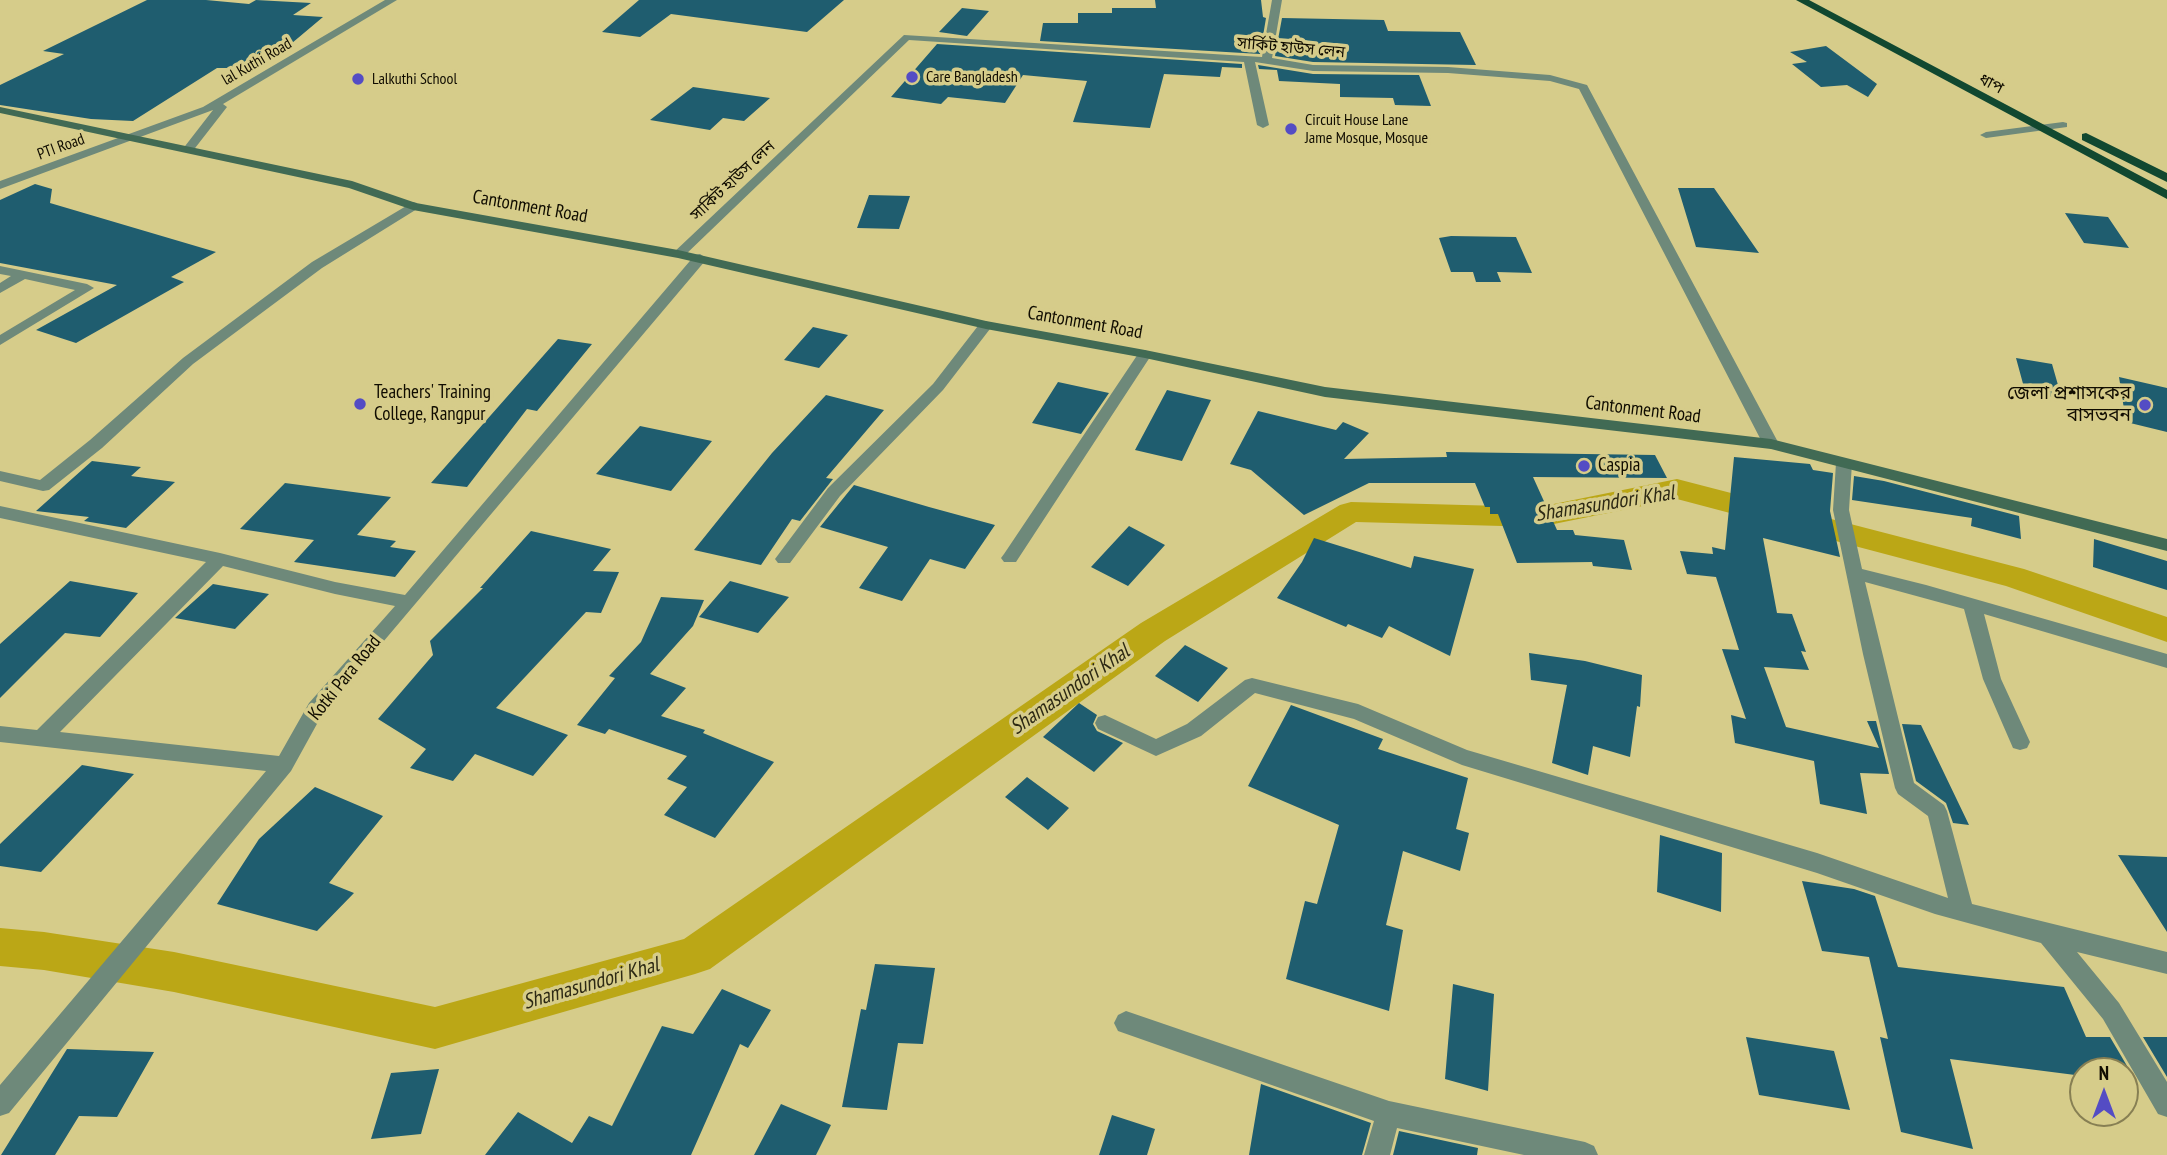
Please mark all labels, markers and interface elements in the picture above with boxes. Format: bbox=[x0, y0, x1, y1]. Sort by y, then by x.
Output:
street label: lal Kuthi Road bbox=[219, 34, 295, 90]
street label: সার্কিট হাউস লেন bbox=[1236, 34, 1346, 62]
place label: Care Bangladesh bbox=[926, 67, 1018, 87]
place label: Lalkuthi School bbox=[372, 69, 457, 89]
marker: Care Bangladesh bbox=[904, 69, 920, 85]
street label: ধাপ bbox=[1975, 70, 2007, 98]
marker: Lalkuthi School bbox=[350, 71, 366, 87]
place label: Circuit House Lane Jame Mosque, Mosque bbox=[1305, 110, 1428, 148]
marker: Circuit House Lane Jame Mosque, Mosque bbox=[1283, 121, 1299, 137]
street label: PTI Road bbox=[35, 130, 87, 164]
street label: সার্কিট হাউস লেন bbox=[687, 137, 779, 225]
street label: Cantonment Road bbox=[471, 186, 589, 228]
street label: Cantonment Road bbox=[1026, 302, 1144, 344]
place label: Teachers' Training College, Rangpur bbox=[374, 382, 491, 426]
place label: জেলা প্রশাসকের বাসভবন bbox=[2007, 383, 2131, 427]
street label: Cantonment Road bbox=[1584, 392, 1702, 428]
marker: Teachers' Training College, Rangpur bbox=[352, 396, 368, 412]
marker: জেলা প্রশাসকের বাসভবন bbox=[2137, 397, 2153, 413]
place label: Caspia bbox=[1598, 455, 1640, 477]
marker: Caspia bbox=[1576, 458, 1592, 474]
water label: Shamasundori Khal bbox=[1534, 481, 1676, 527]
street label: Kotki Para Road bbox=[304, 631, 386, 725]
water label: Shamasundori Khal bbox=[1005, 640, 1135, 740]
water label: Shamasundori Khal bbox=[520, 953, 662, 1015]
north arrow bbox=[2069, 1057, 2139, 1127]
text: N bbox=[2099, 1061, 2109, 1085]

